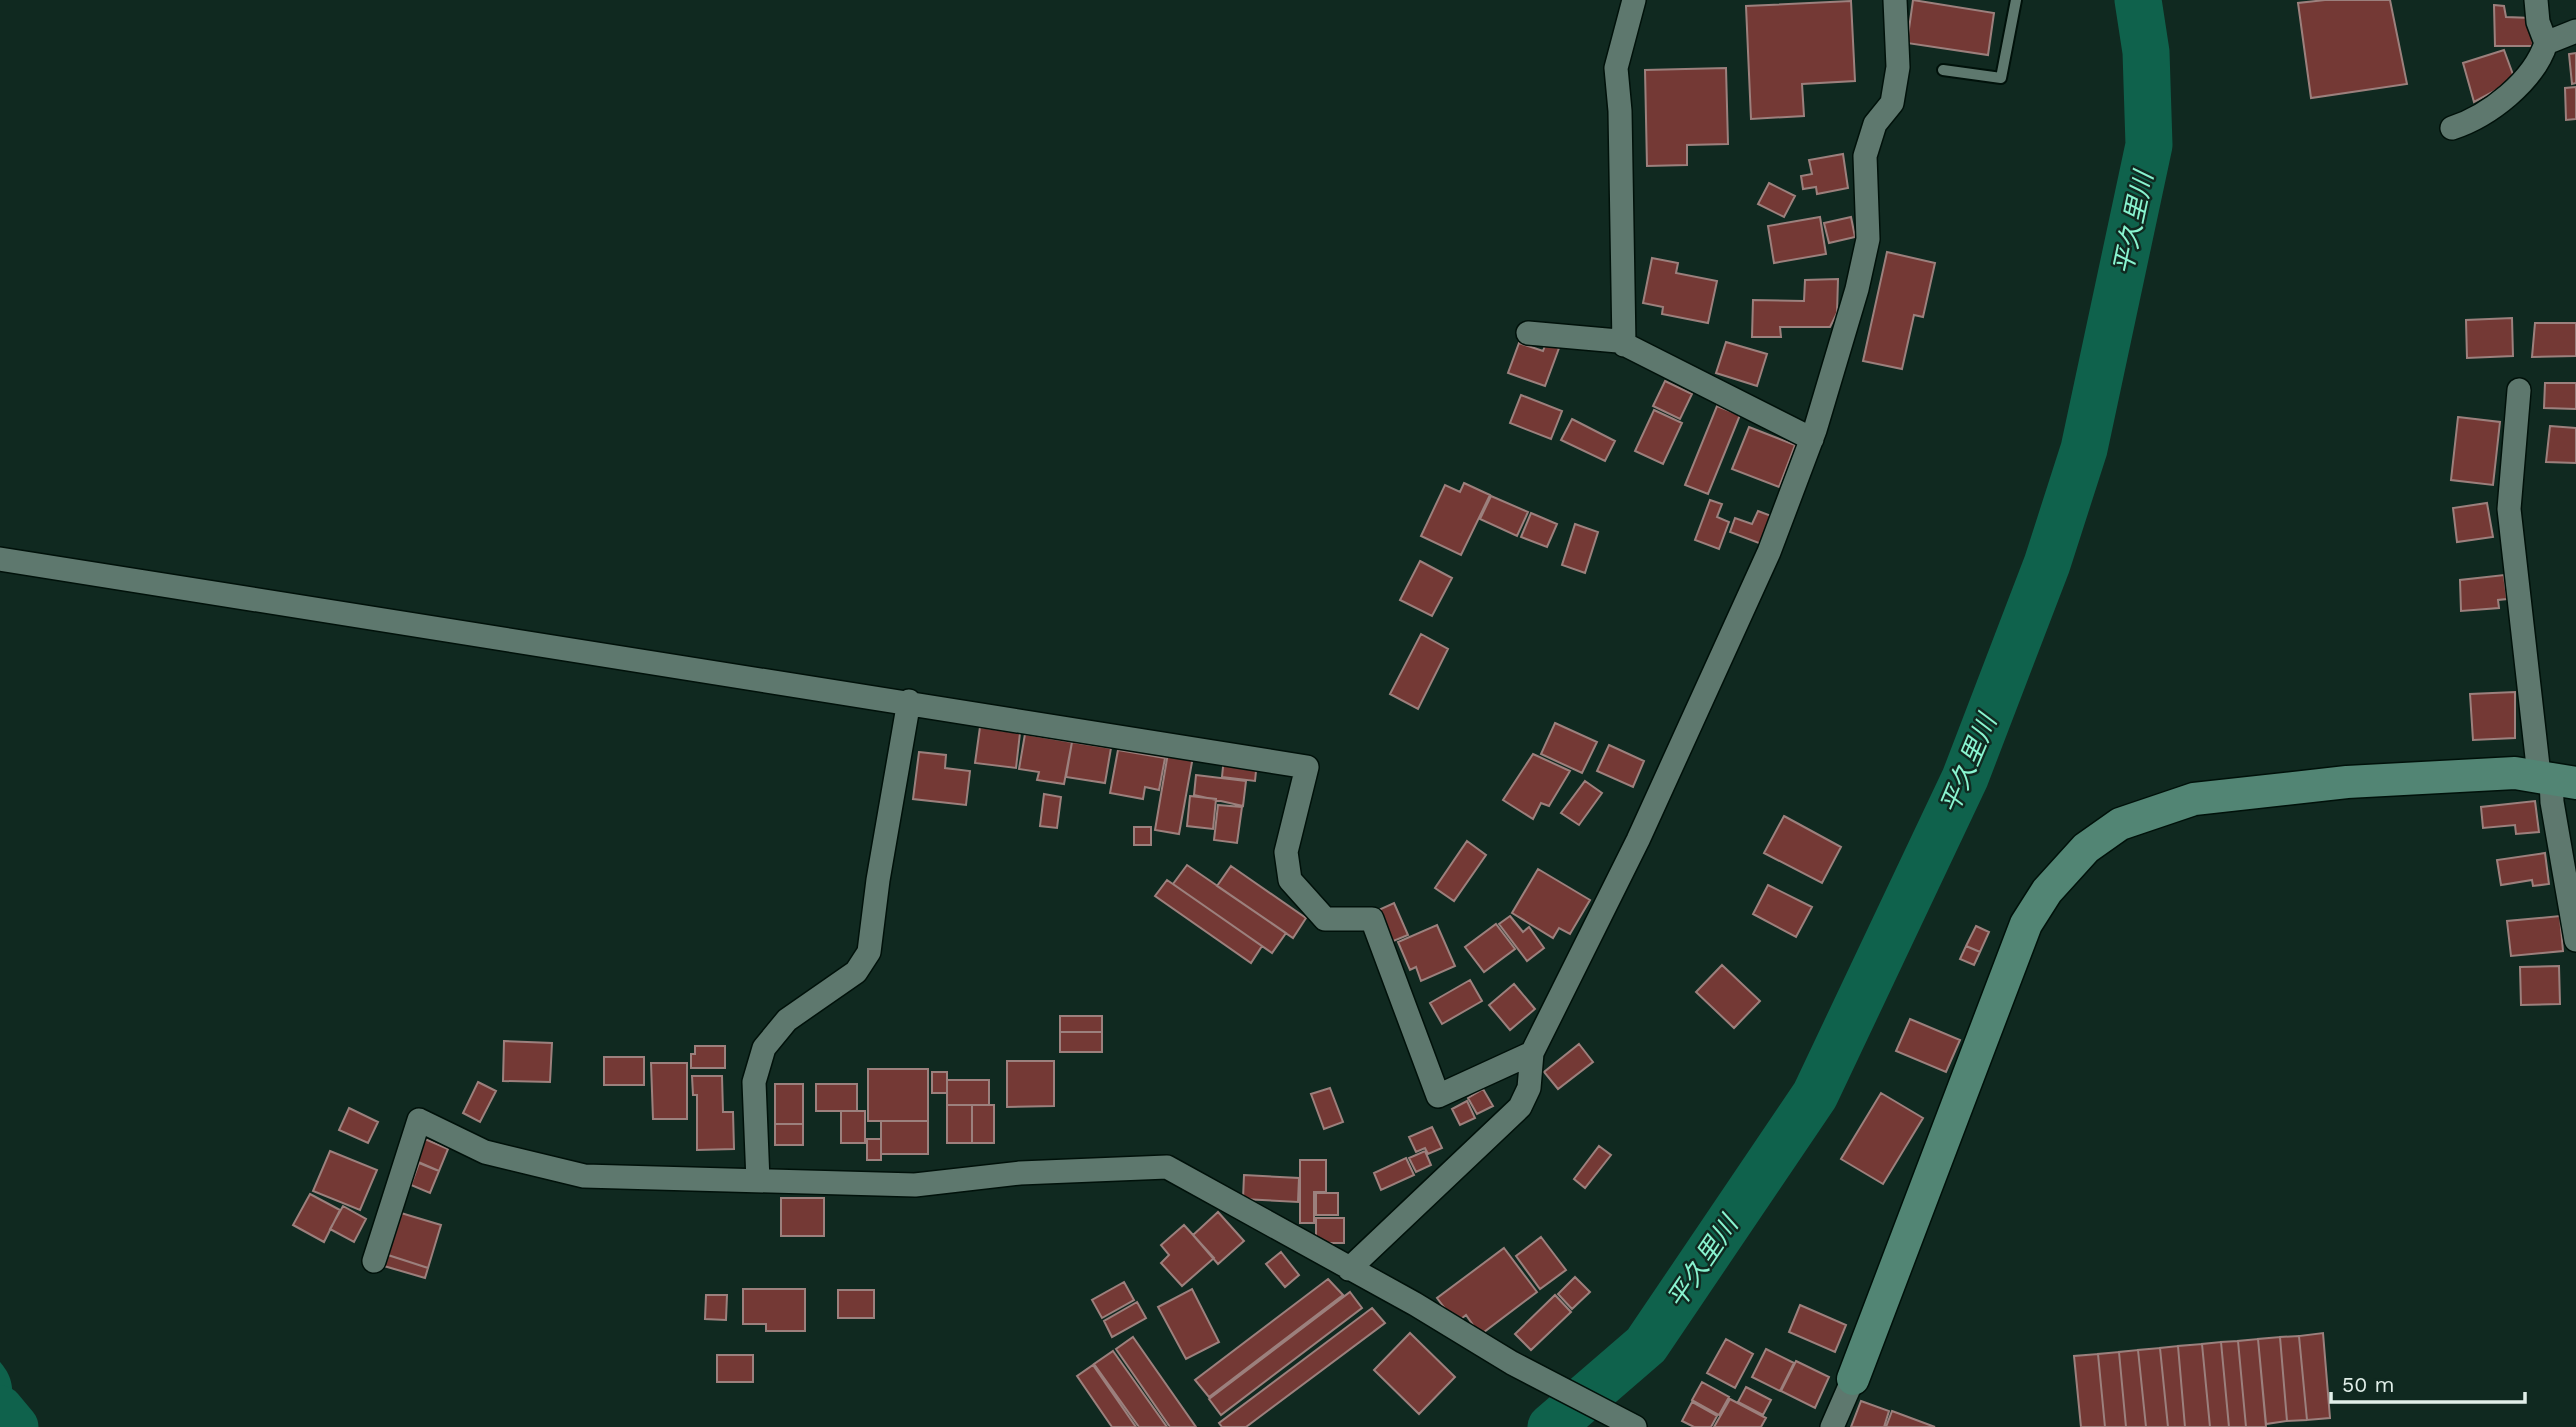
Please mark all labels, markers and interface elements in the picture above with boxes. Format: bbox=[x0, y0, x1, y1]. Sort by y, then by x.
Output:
water label: 平久里川 bbox=[2108, 166, 2159, 277]
water label: 平久里川 bbox=[1934, 708, 2003, 818]
water label: 平久里川 bbox=[1660, 1208, 1745, 1314]
scale bar bbox=[2331, 1360, 2525, 1404]
text: 50 m bbox=[2342, 1372, 2394, 1397]

